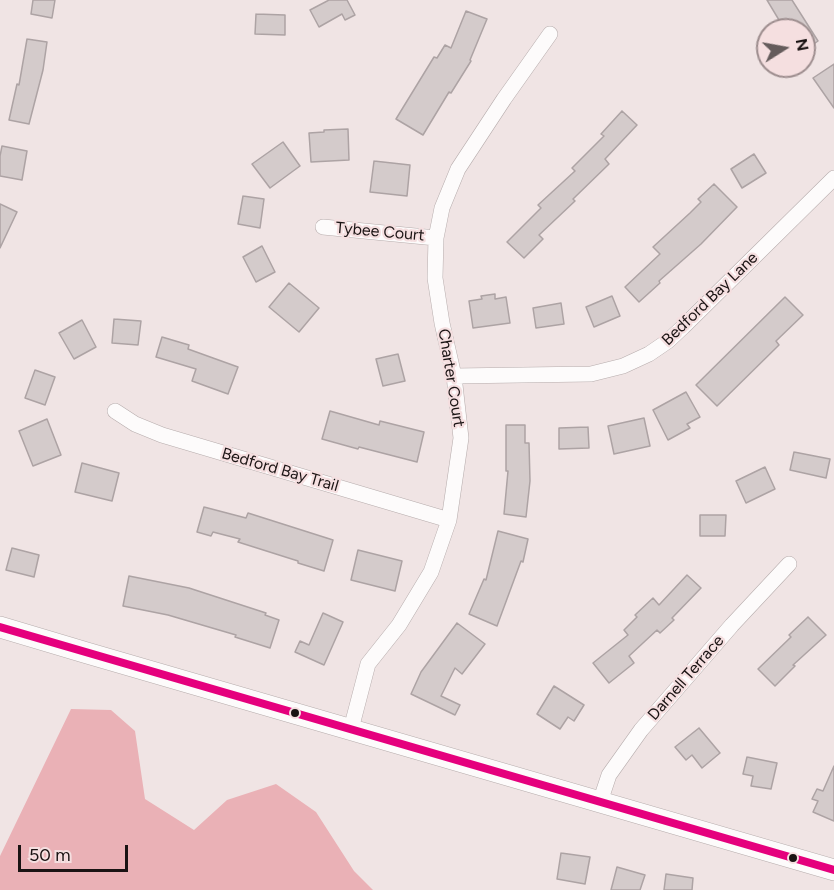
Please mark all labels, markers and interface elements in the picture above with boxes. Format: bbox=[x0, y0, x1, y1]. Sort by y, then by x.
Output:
north arrow bbox=[756, 18, 816, 78]
text: N bbox=[792, 37, 813, 53]
street label: Tybee Court bbox=[335, 219, 425, 245]
street label: Bedford Bay Lane bbox=[658, 248, 762, 350]
street label: Charter Court bbox=[434, 327, 468, 429]
street label: Bedford Bay Trail bbox=[219, 444, 341, 496]
street label: Darnell Terrace bbox=[644, 632, 728, 724]
unlabelled marker bbox=[289, 707, 301, 719]
scale bar bbox=[21, 833, 130, 871]
text: 50 m bbox=[29, 844, 71, 866]
unlabelled marker bbox=[787, 852, 799, 864]

